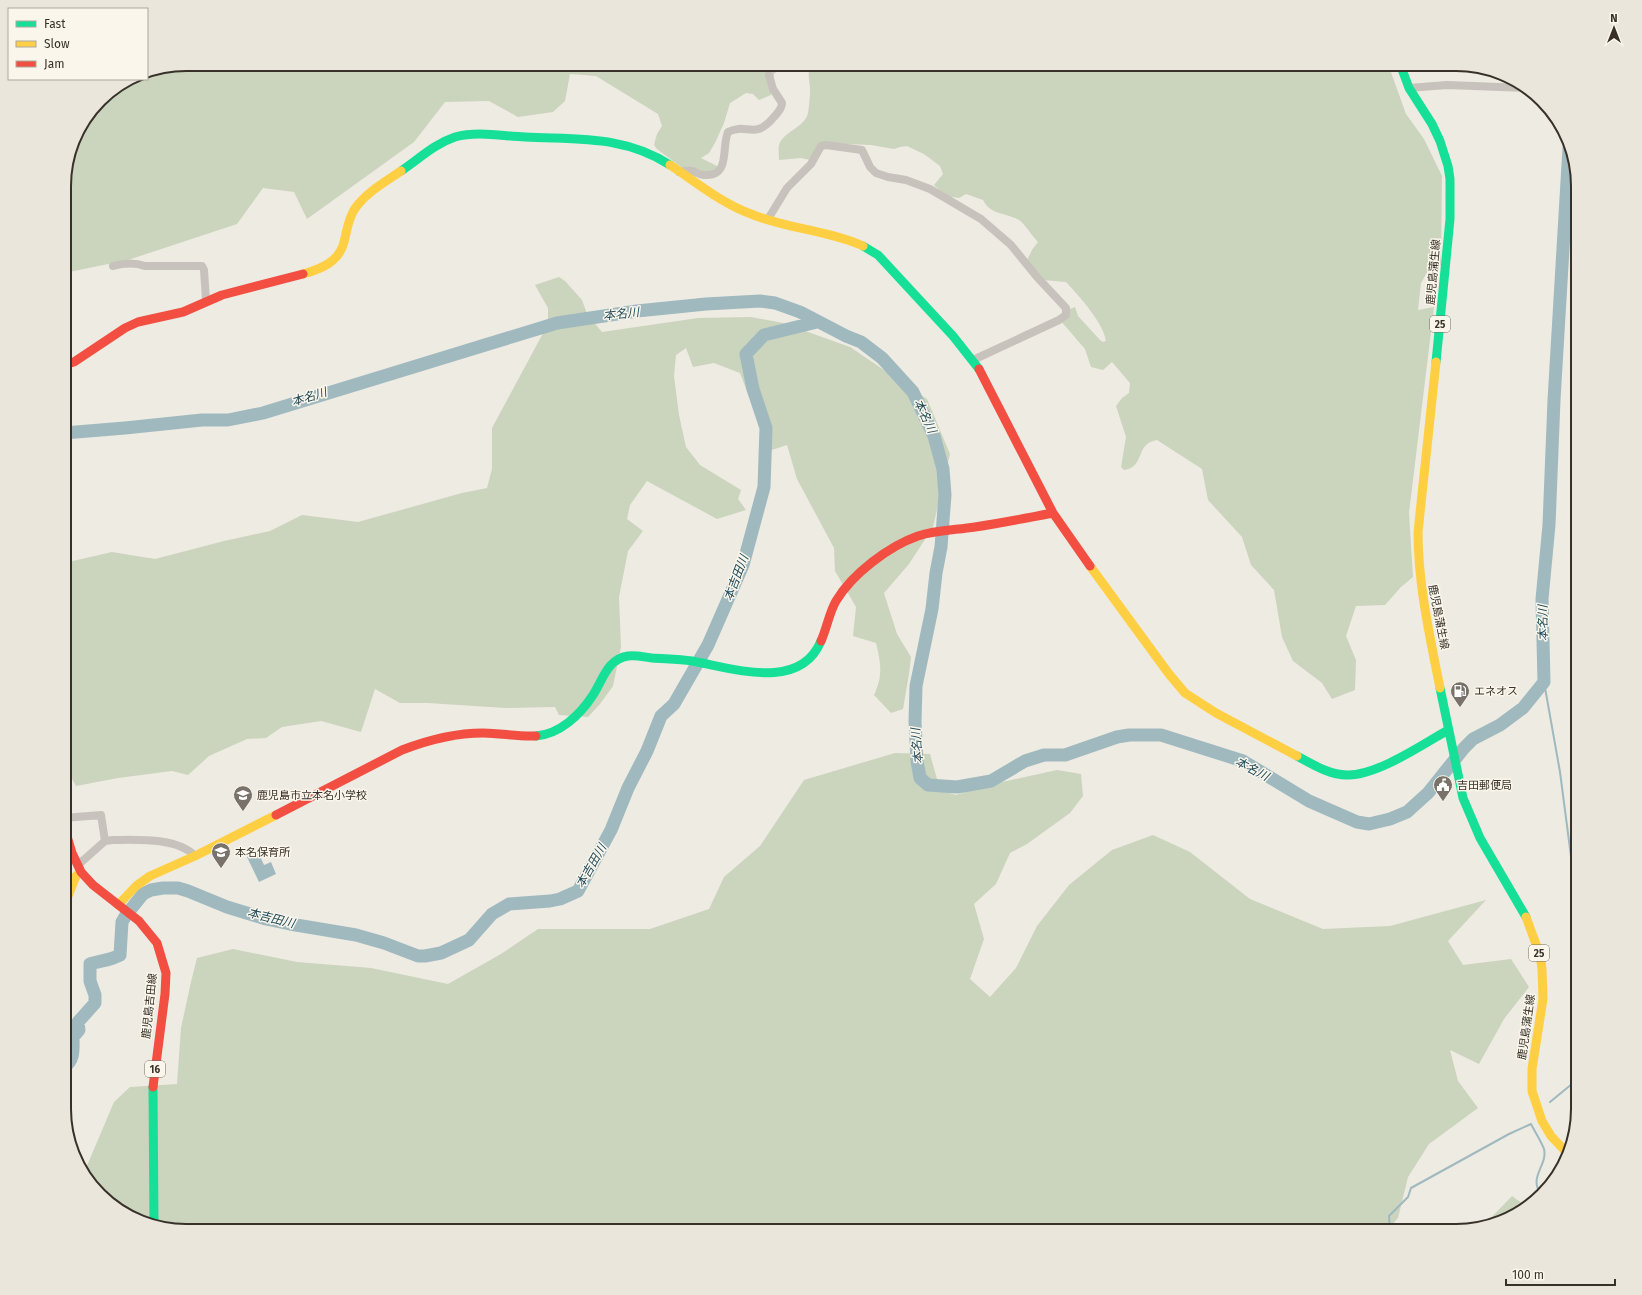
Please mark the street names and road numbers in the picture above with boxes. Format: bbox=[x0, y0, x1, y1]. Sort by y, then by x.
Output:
street label: 鹿児島蒲生線 bbox=[1424, 239, 1443, 305]
road number: 25 bbox=[1430, 316, 1450, 332]
street label: 鹿児島蒲生線 bbox=[1426, 583, 1451, 651]
road number: 25 bbox=[1529, 945, 1549, 961]
street label: 鹿児島吉田線 bbox=[140, 973, 159, 1040]
street label: 鹿児島蒲生線 bbox=[1515, 993, 1538, 1061]
road number: 16 bbox=[145, 1061, 165, 1077]

